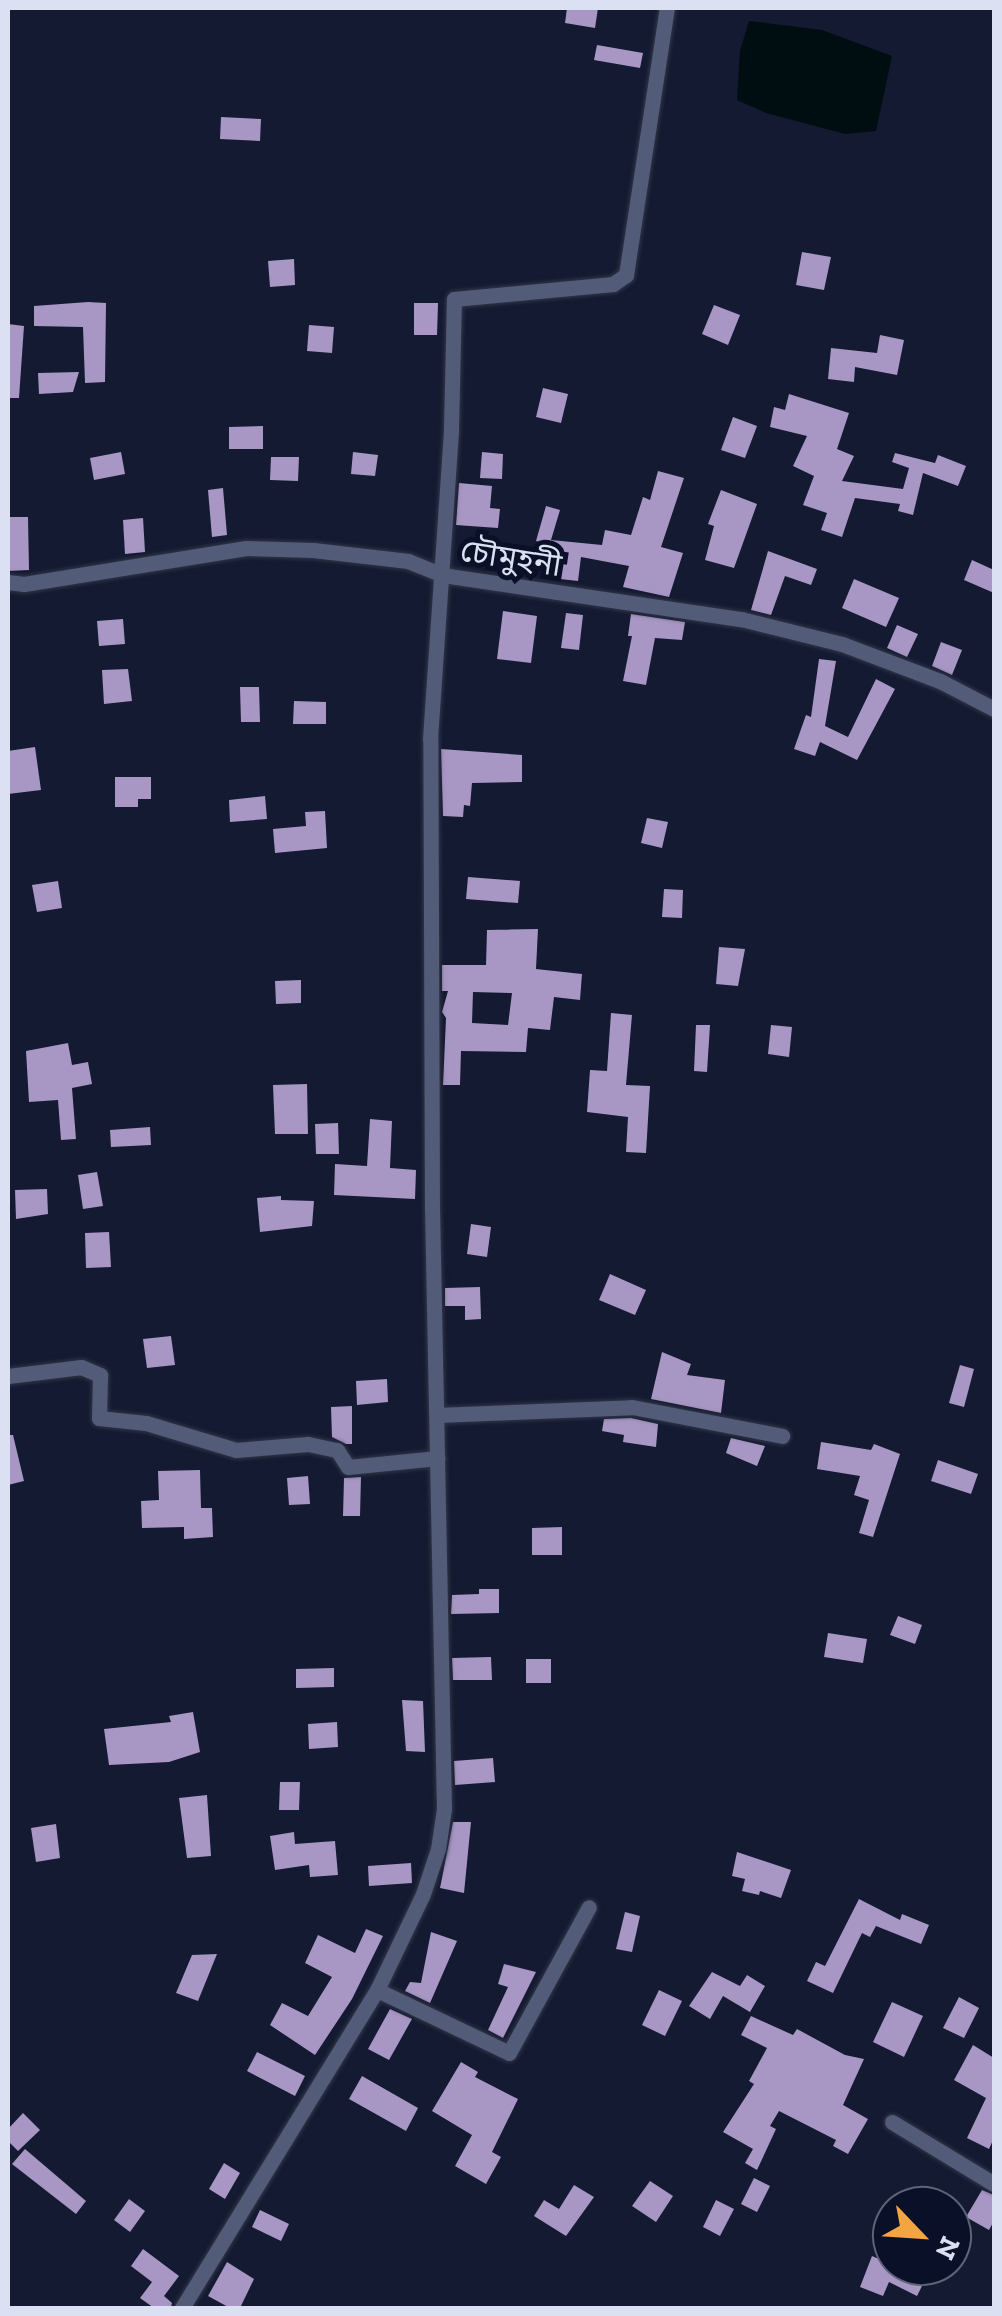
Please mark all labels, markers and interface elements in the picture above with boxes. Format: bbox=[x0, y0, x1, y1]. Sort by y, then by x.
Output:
street label: চৌমুহনী bbox=[458, 531, 564, 585]
north arrow bbox=[872, 2186, 972, 2286]
text: N bbox=[928, 2231, 967, 2265]

